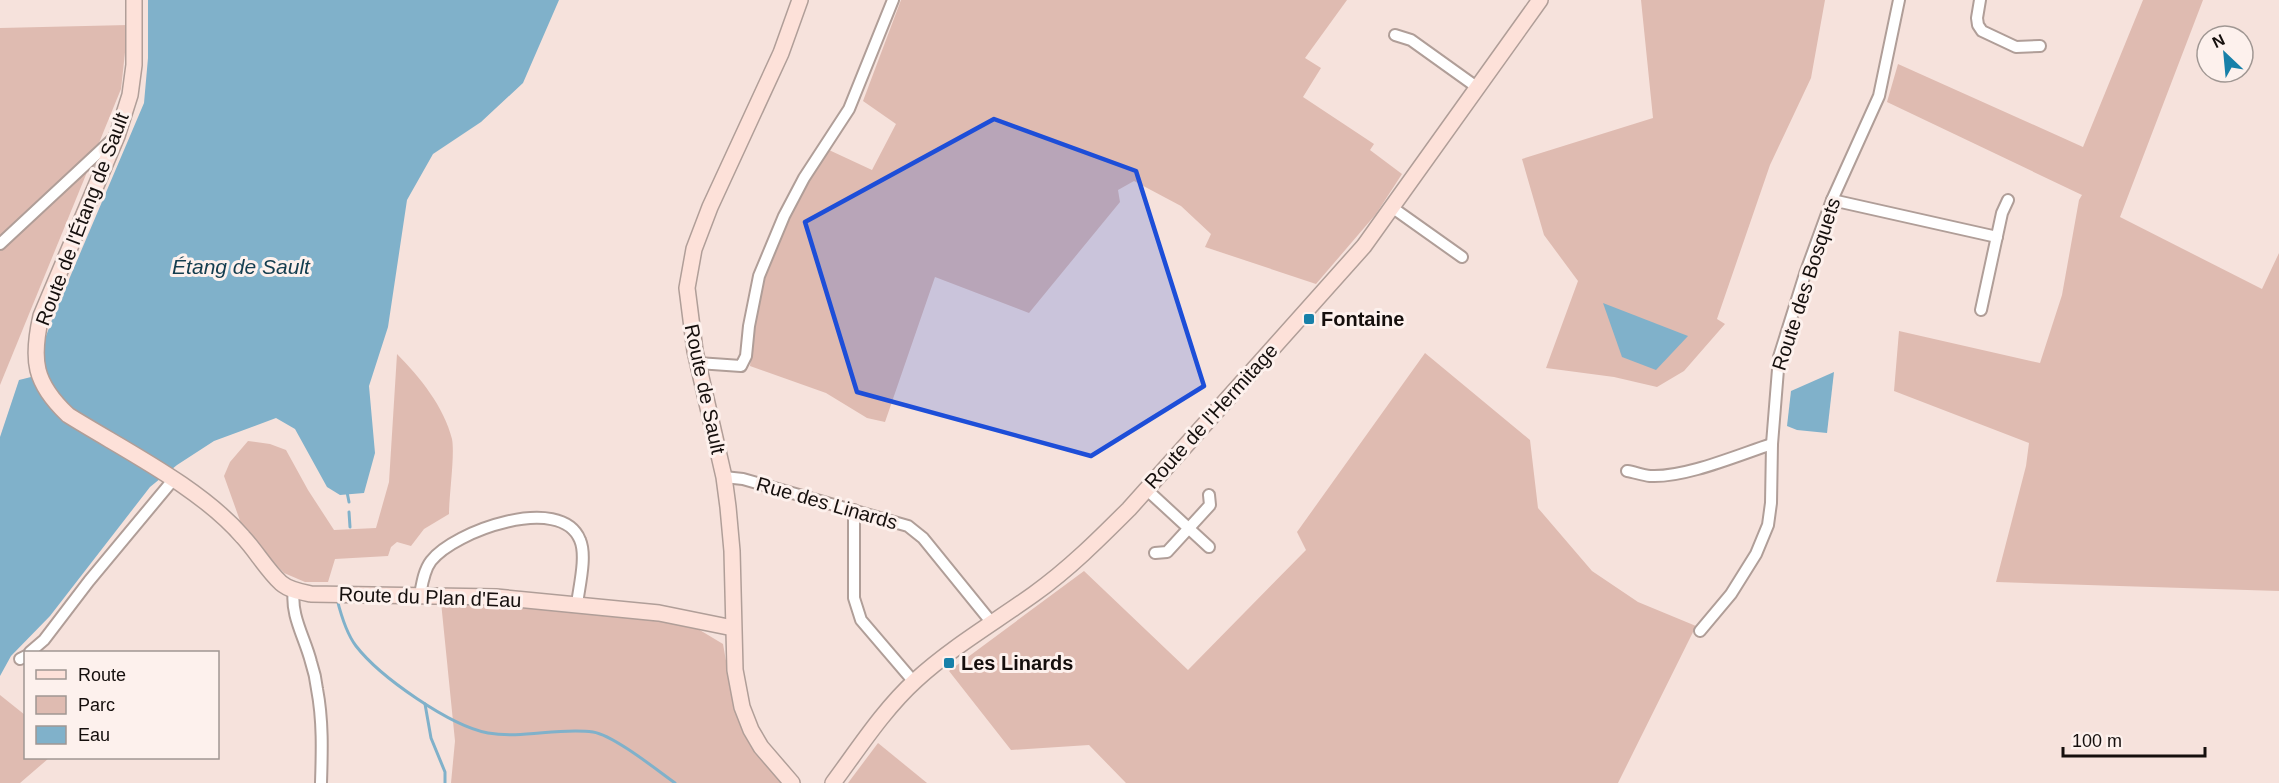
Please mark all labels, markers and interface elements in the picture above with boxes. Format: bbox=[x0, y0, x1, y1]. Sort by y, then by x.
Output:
north arrow bbox=[2195, 24, 2255, 84]
text: N bbox=[2210, 31, 2228, 51]
street label: Route de l'Étang de Sault bbox=[31, 109, 133, 329]
street label: Route des Bosquets bbox=[1768, 195, 1844, 373]
water label: Étang de Sault bbox=[172, 255, 311, 278]
place label: Fontaine bbox=[1321, 308, 1404, 330]
marker: Fontaine bbox=[1302, 312, 1316, 326]
street label: Route de Sault bbox=[680, 322, 730, 456]
street label: Route de l'Hermitage bbox=[1140, 339, 1282, 493]
street label: Rue des Linards bbox=[754, 472, 900, 534]
street label: Route du Plan d'Eau bbox=[338, 583, 522, 611]
legend bbox=[24, 651, 219, 759]
place label: Les Linards bbox=[961, 652, 1073, 674]
marker: Les Linards bbox=[942, 656, 956, 670]
text: Route bbox=[78, 665, 126, 685]
text: Parc bbox=[78, 695, 115, 715]
scale bar bbox=[2063, 720, 2206, 758]
text: Eau bbox=[78, 725, 110, 745]
text: 100 m bbox=[2072, 731, 2122, 751]

